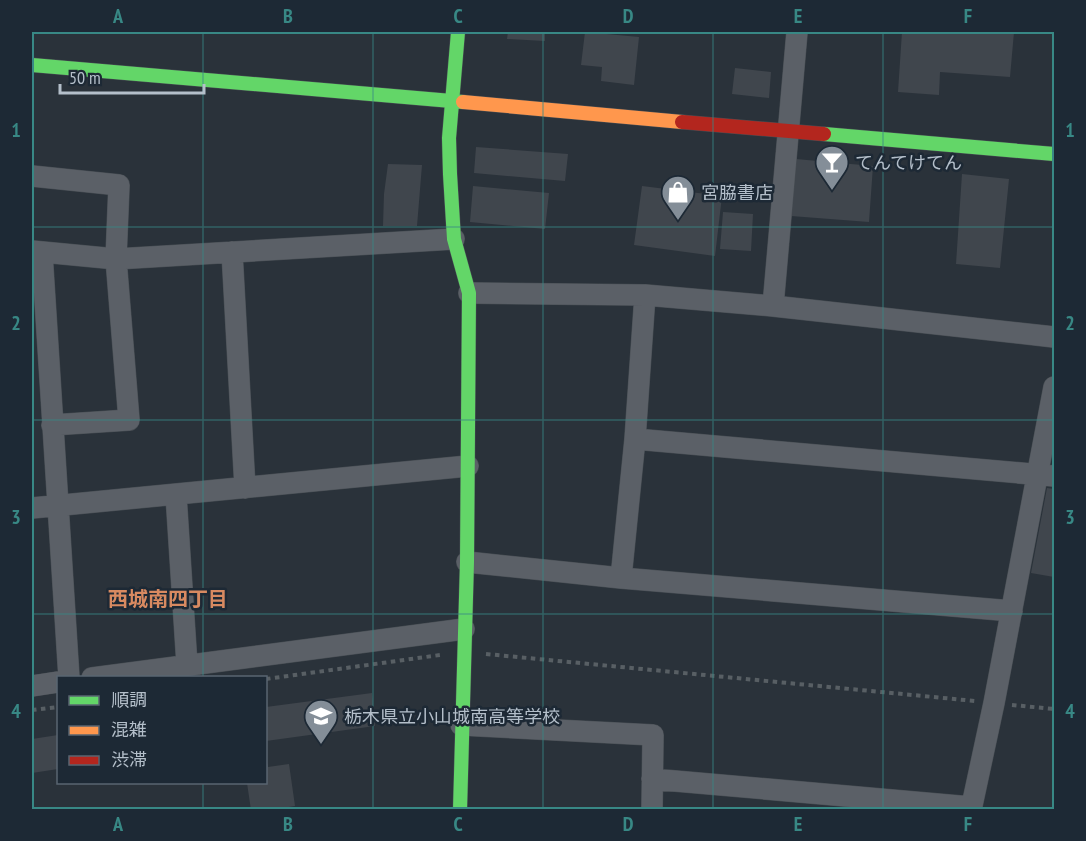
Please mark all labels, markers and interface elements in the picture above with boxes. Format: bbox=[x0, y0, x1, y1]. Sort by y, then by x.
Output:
text: A bbox=[112, 3, 124, 29]
text: B bbox=[283, 3, 293, 29]
text: C bbox=[453, 3, 463, 29]
text: D bbox=[623, 3, 634, 29]
text: E bbox=[794, 3, 802, 29]
text: F bbox=[964, 3, 972, 29]
scale bar bbox=[60, 57, 204, 95]
text: 50 m bbox=[69, 66, 101, 89]
text: 1 bbox=[11, 117, 21, 143]
text: 1 bbox=[1065, 117, 1075, 143]
bar icon: てんてけてん bbox=[814, 144, 850, 191]
place label: てんてけてん bbox=[855, 151, 962, 174]
shop icon: 宮脇書店 bbox=[660, 174, 696, 221]
place label: 宮脇書店 bbox=[701, 181, 773, 204]
text: 2 bbox=[11, 310, 21, 336]
text: 2 bbox=[1065, 310, 1075, 336]
text: 3 bbox=[11, 504, 21, 530]
text: 3 bbox=[1065, 504, 1075, 530]
district label: 西城南四丁目 bbox=[108, 586, 228, 612]
legend bbox=[57, 676, 267, 784]
text: 順調 bbox=[111, 688, 147, 711]
text: 4 bbox=[11, 698, 21, 724]
school or university icon: 栃木県立小山城南高等学校 bbox=[303, 698, 339, 745]
text: 4 bbox=[1065, 698, 1075, 724]
place label: 栃木県立小山城南高等学校 bbox=[344, 705, 560, 728]
text: 混雑 bbox=[111, 718, 147, 741]
text: 渋滞 bbox=[111, 748, 147, 771]
text: A bbox=[112, 811, 124, 837]
text: B bbox=[283, 811, 293, 837]
text: C bbox=[453, 811, 463, 837]
text: D bbox=[623, 811, 634, 837]
text: E bbox=[794, 811, 802, 837]
text: F bbox=[964, 811, 972, 837]

